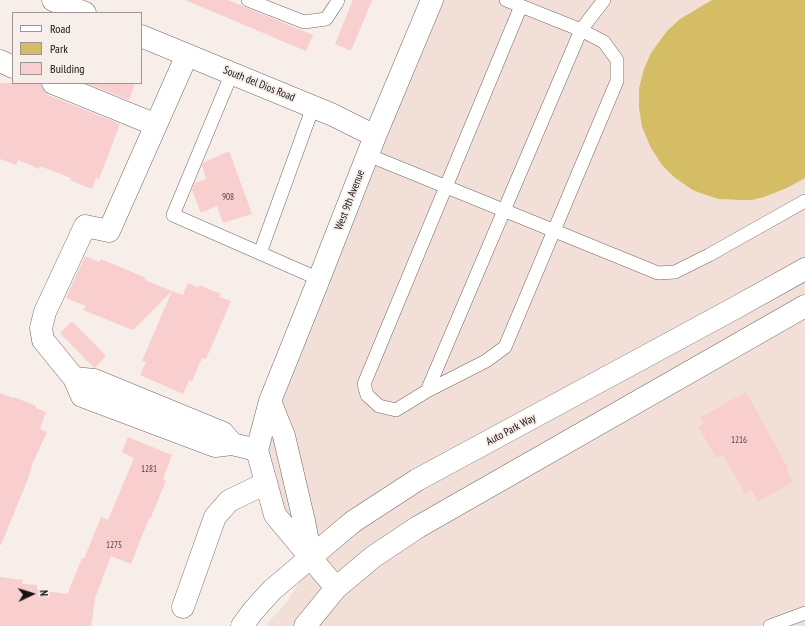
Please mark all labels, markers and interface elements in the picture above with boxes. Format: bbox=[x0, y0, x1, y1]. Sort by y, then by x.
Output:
legend bbox=[12, 12, 142, 84]
text: Road bbox=[50, 21, 70, 36]
text: Park bbox=[50, 41, 68, 56]
text: Building bbox=[50, 61, 85, 76]
street label: South del Dios Road bbox=[221, 64, 297, 104]
street label: West 9th Avenue bbox=[332, 168, 368, 232]
house number: 908 bbox=[222, 192, 234, 202]
street label: Auto Park Way bbox=[484, 411, 538, 449]
house number: 1216 bbox=[731, 435, 747, 445]
house number: 1281 bbox=[141, 464, 157, 474]
house number: 1275 bbox=[106, 540, 122, 550]
north arrow bbox=[12, 574, 52, 614]
text: N bbox=[37, 590, 51, 597]

